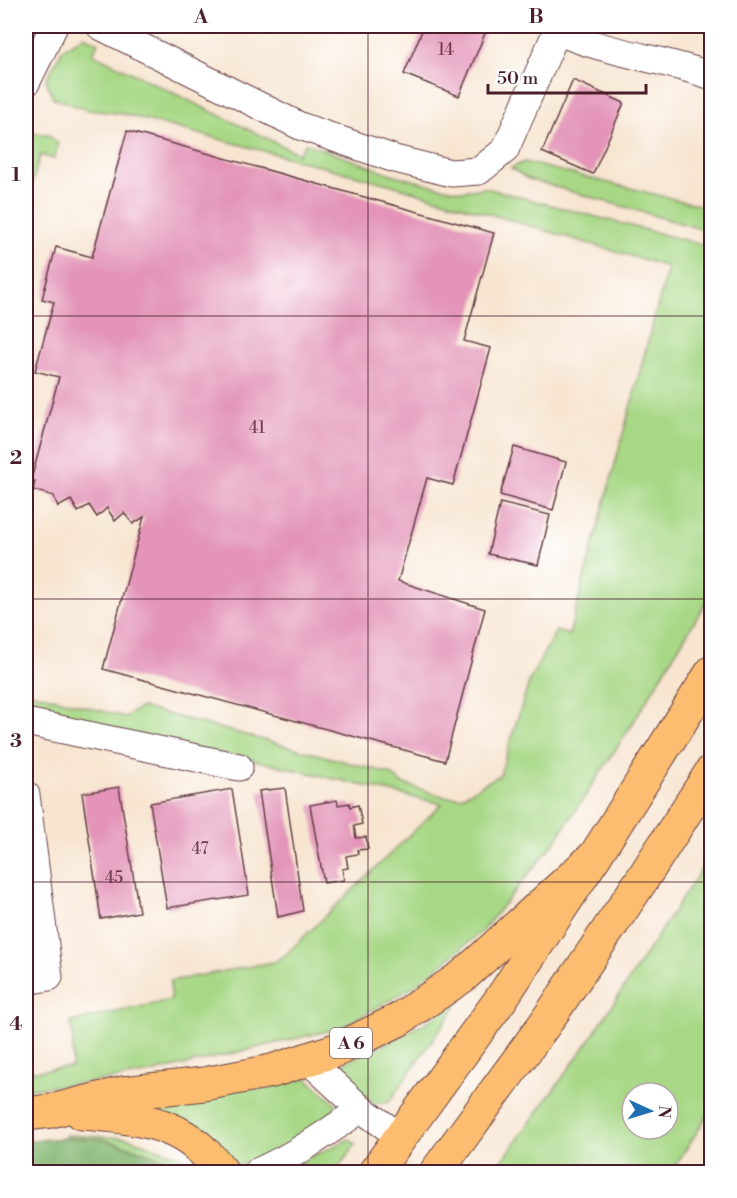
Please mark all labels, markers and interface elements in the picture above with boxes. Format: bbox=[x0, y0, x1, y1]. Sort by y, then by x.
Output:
text: A bbox=[193, 5, 209, 30]
text: B bbox=[528, 5, 544, 30]
house number: 14 bbox=[438, 40, 454, 60]
scale bar bbox=[488, 57, 646, 95]
text: 50 m bbox=[497, 67, 539, 90]
text: 1 bbox=[11, 163, 21, 188]
house number: 41 bbox=[249, 418, 265, 438]
text: 2 bbox=[10, 446, 22, 471]
text: 3 bbox=[10, 729, 22, 754]
house number: 47 bbox=[192, 839, 208, 859]
house number: 45 bbox=[105, 868, 123, 888]
text: 4 bbox=[9, 1012, 23, 1037]
road number: A 6 bbox=[330, 1028, 372, 1058]
north arrow bbox=[620, 1081, 680, 1141]
text: N bbox=[654, 1105, 674, 1119]

